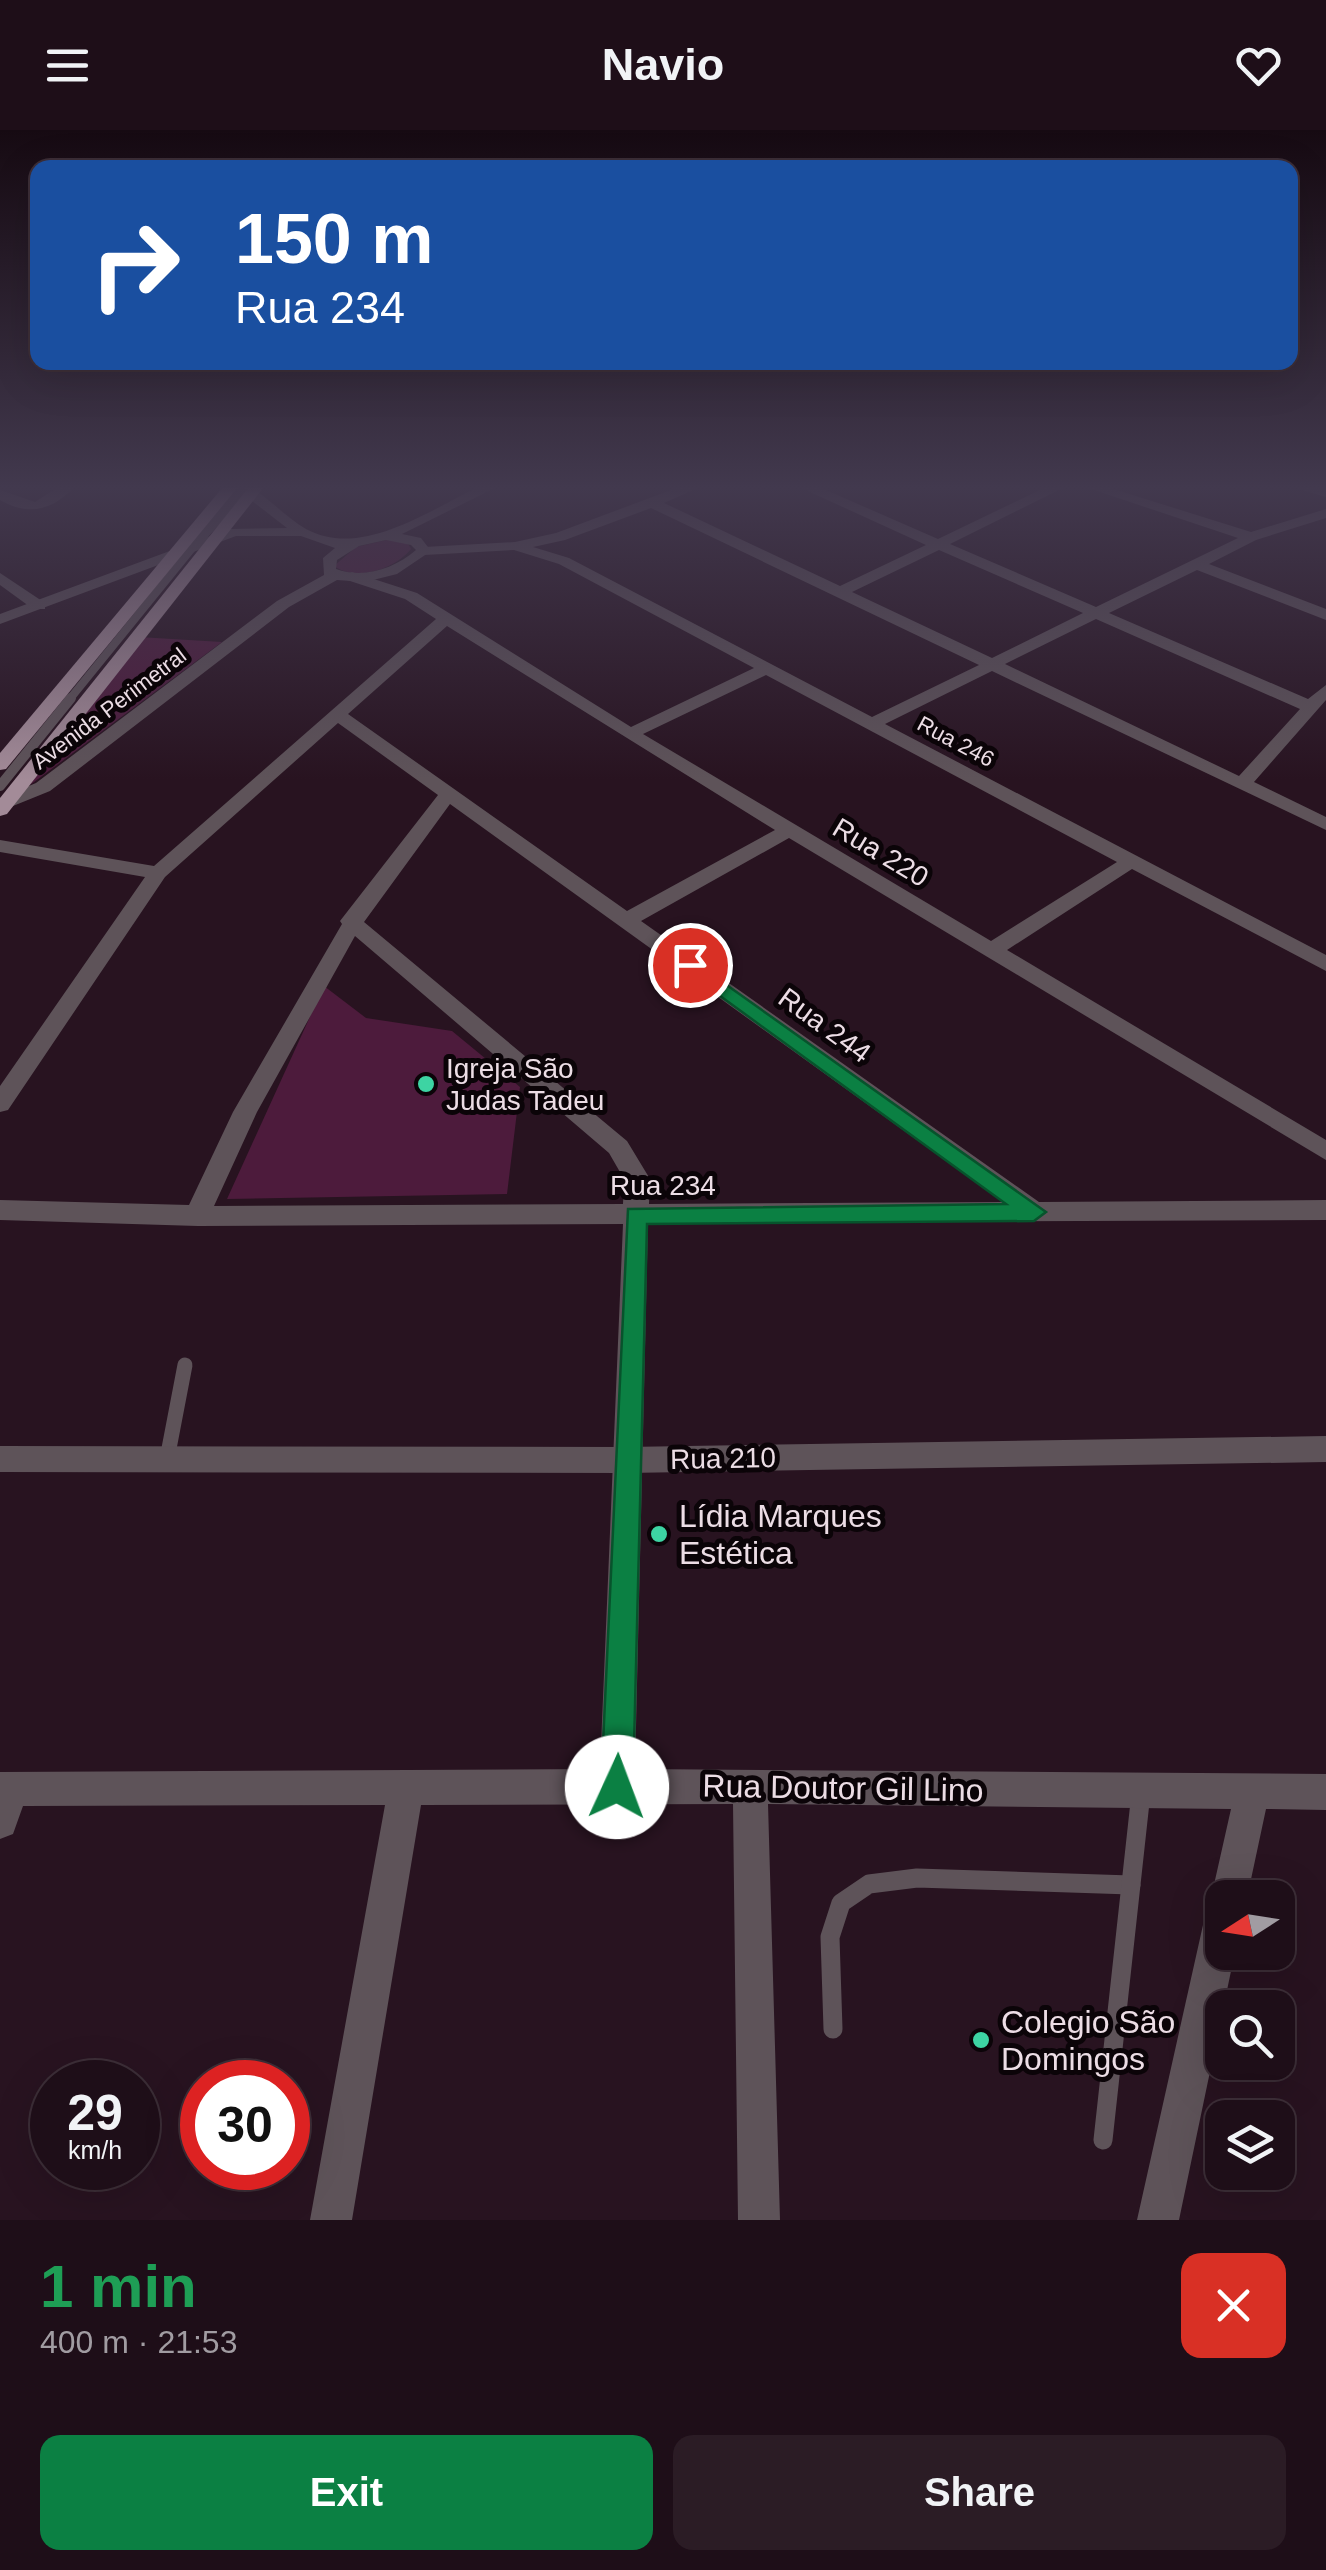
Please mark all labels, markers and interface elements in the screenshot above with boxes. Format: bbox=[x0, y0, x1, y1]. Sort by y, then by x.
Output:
icon: menu bbox=[40, 38, 95, 93]
icon: heart bbox=[1231, 38, 1286, 93]
text: Navio bbox=[602, 39, 724, 90]
icon: right bbox=[70, 200, 200, 330]
text: 150 m bbox=[235, 200, 433, 278]
text: Rua 234 bbox=[235, 282, 405, 333]
street label: Avenida Perimetral bbox=[28, 643, 191, 774]
street label: Rua 246 bbox=[913, 711, 998, 772]
street label: Rua 220 bbox=[827, 812, 934, 893]
pin bbox=[648, 923, 733, 1008]
icon: arrive bbox=[663, 938, 718, 993]
street label: Rua 244 bbox=[773, 982, 877, 1069]
place label: Igreja São Judas Tadeu bbox=[446, 1053, 604, 1116]
marker: Igreja São Judas Tadeu bbox=[415, 1073, 437, 1095]
street label: Rua 234 bbox=[610, 1170, 716, 1201]
street label: Rua 210 bbox=[670, 1442, 776, 1475]
place label: Lídia Marques Estética bbox=[679, 1498, 882, 1571]
marker: Lídia Marques Estética bbox=[648, 1523, 670, 1545]
position arrow bbox=[565, 1735, 669, 1839]
street label: Rua Doutor Gil Lino bbox=[702, 1768, 984, 1808]
north arrow bbox=[1205, 1880, 1295, 1970]
map controls bbox=[1205, 1880, 1295, 2190]
button: search bbox=[1205, 1990, 1295, 2080]
place label: Colegio São Domingos bbox=[1001, 2004, 1175, 2077]
marker: Colegio São Domingos bbox=[970, 2029, 992, 2051]
speed limit sign: 30 bbox=[180, 2060, 310, 2190]
text: 29 bbox=[67, 2085, 123, 2141]
button: layers bbox=[1205, 2100, 1295, 2190]
text: km/h bbox=[68, 2136, 122, 2164]
text: 1 min bbox=[40, 2253, 197, 2320]
button: close bbox=[1181, 2253, 1286, 2358]
text: 400 m · 21:53 bbox=[40, 2324, 237, 2360]
button: Exit bbox=[40, 2435, 653, 2550]
button: Share bbox=[673, 2435, 1286, 2550]

